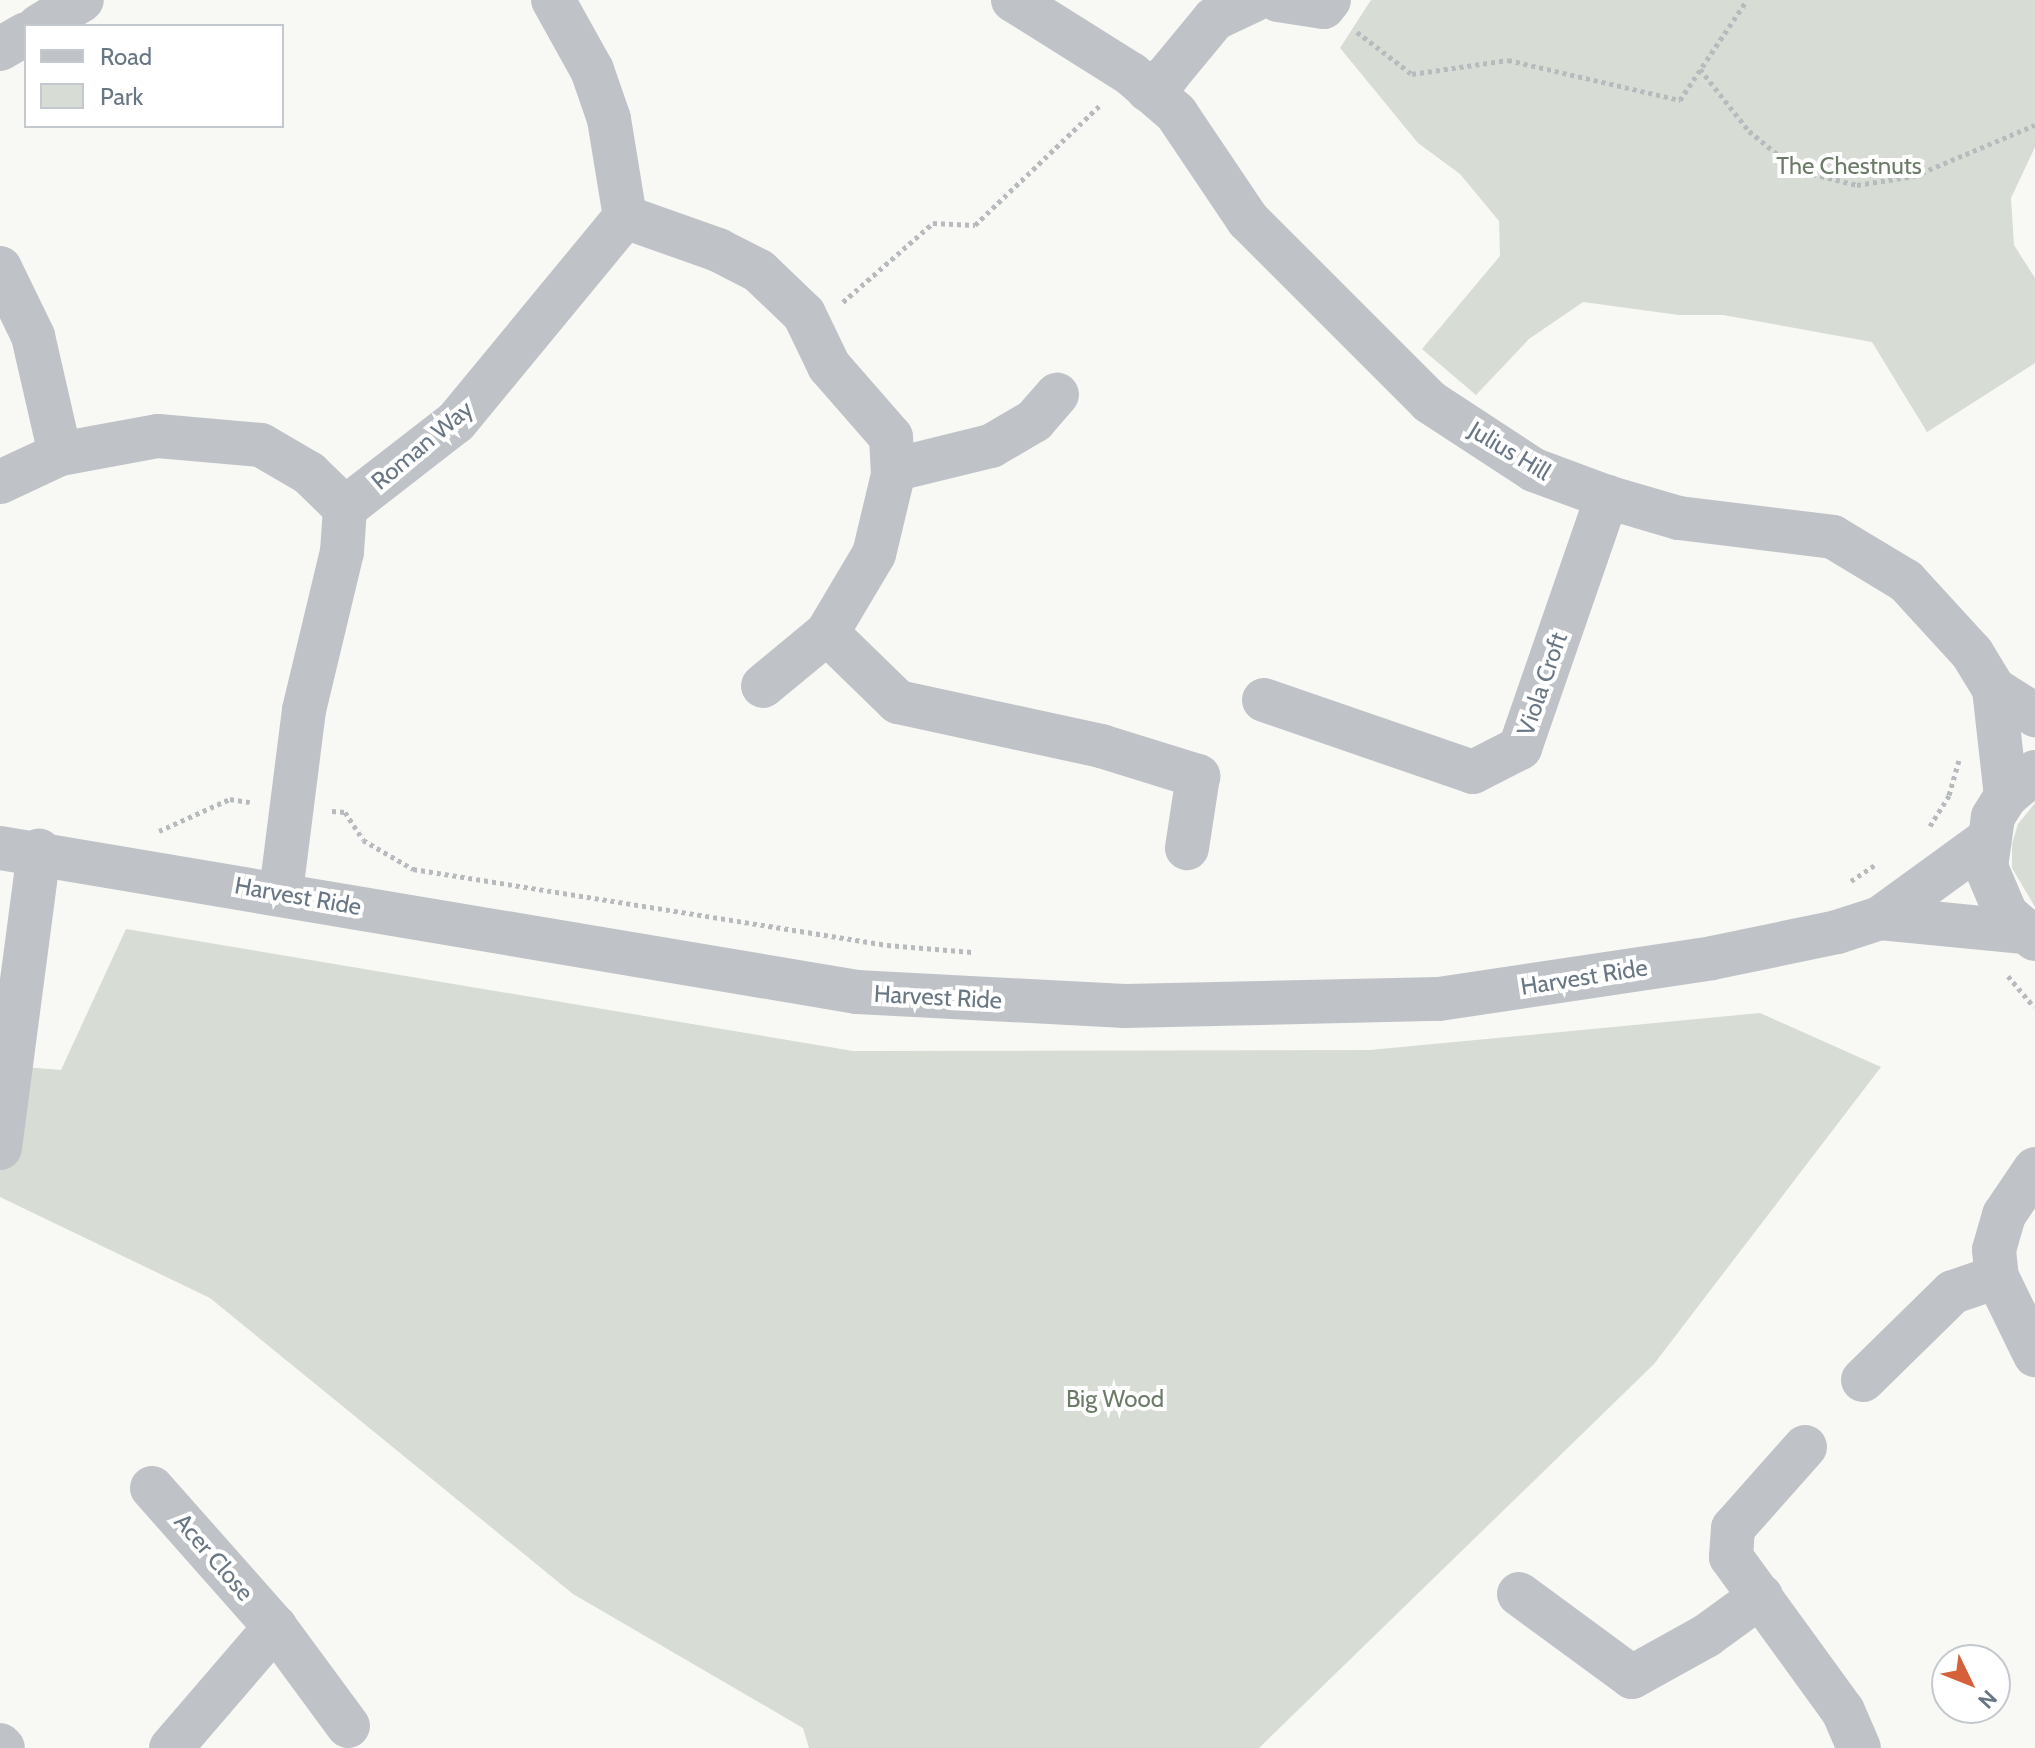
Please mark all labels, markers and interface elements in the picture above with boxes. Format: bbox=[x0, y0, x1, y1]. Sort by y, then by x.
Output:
legend bbox=[24, 24, 284, 128]
text: Road bbox=[100, 42, 152, 71]
text: Park bbox=[100, 82, 143, 111]
park label: The Chestnuts bbox=[1776, 152, 1922, 180]
street label: Roman Way bbox=[365, 394, 479, 496]
street label: Julius Hill bbox=[1464, 415, 1556, 487]
street label: Viola Croft bbox=[1511, 628, 1573, 740]
street label: Harvest Ride bbox=[232, 871, 364, 921]
street label: Harvest Ride bbox=[1518, 953, 1650, 1001]
street label: Harvest Ride bbox=[873, 979, 1003, 1015]
park label: Big Wood bbox=[1066, 1385, 1164, 1413]
street label: Acer Close bbox=[168, 1507, 260, 1607]
north arrow bbox=[1931, 1644, 2011, 1724]
text: N bbox=[1972, 1684, 2003, 1714]

